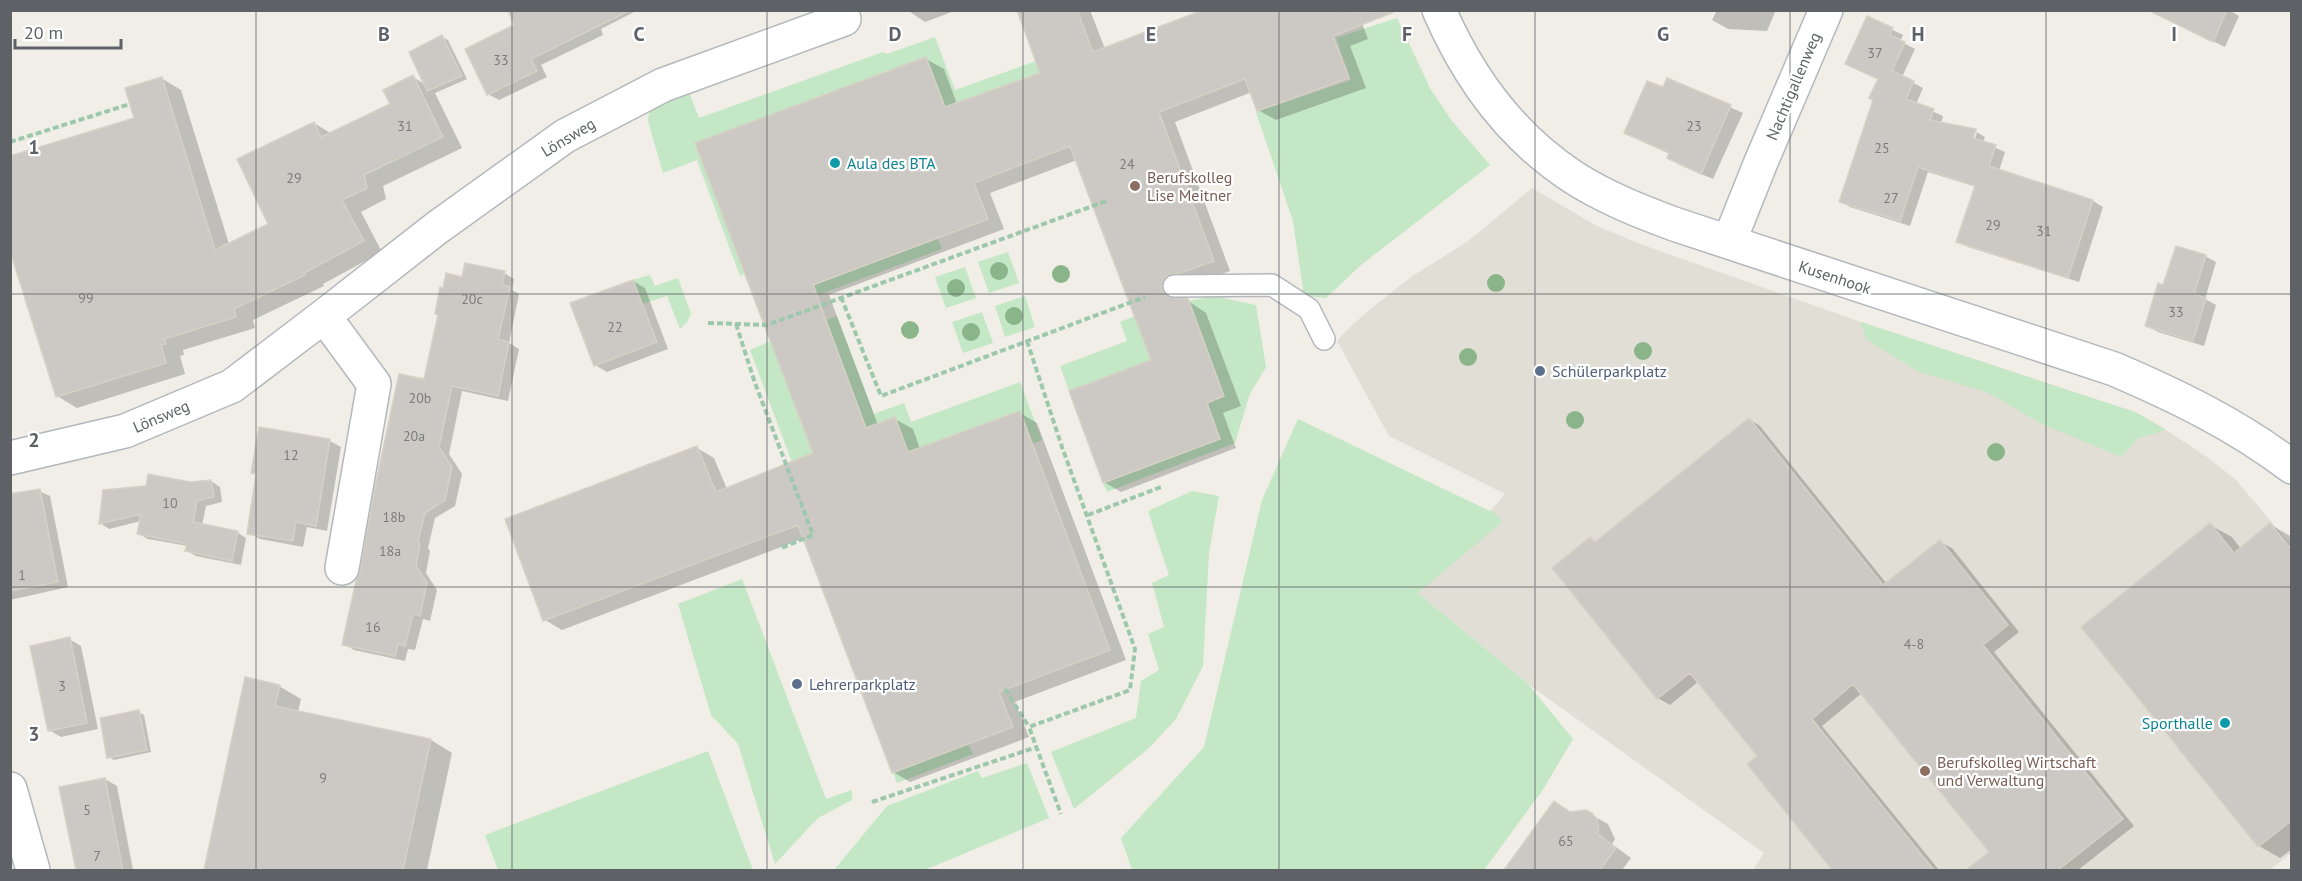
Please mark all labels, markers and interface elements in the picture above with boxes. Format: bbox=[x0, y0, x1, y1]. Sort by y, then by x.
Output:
scale bar bbox=[15, 12, 122, 50]
text: 20 m bbox=[24, 21, 63, 44]
text: B bbox=[378, 21, 390, 47]
text: C bbox=[633, 21, 645, 47]
text: D bbox=[889, 21, 902, 47]
text: E bbox=[1146, 21, 1156, 47]
text: F bbox=[1402, 21, 1412, 47]
text: G bbox=[1657, 21, 1669, 47]
text: H bbox=[1911, 21, 1925, 47]
text: I bbox=[2171, 21, 2177, 47]
street label: Nachtigallenweg bbox=[1761, 29, 1825, 143]
house number: 37 bbox=[1867, 44, 1883, 62]
house number: 33 bbox=[493, 51, 509, 69]
street label: Lönsweg bbox=[537, 113, 599, 161]
house number: 31 bbox=[397, 117, 413, 135]
house number: 23 bbox=[1686, 117, 1702, 135]
text: 1 bbox=[28, 134, 40, 160]
house number: 25 bbox=[1874, 139, 1890, 157]
place label: Aula des BTA bbox=[847, 153, 936, 173]
house number: 24 bbox=[1119, 155, 1135, 173]
marker: Aula des BTA bbox=[828, 156, 842, 170]
place label: Berufskolleg Lise Meitner bbox=[1147, 167, 1232, 205]
house number: 29 bbox=[286, 169, 302, 187]
marker: Berufskolleg Lise Meitner bbox=[1128, 179, 1142, 193]
house number: 27 bbox=[1883, 189, 1899, 207]
house number: 29 bbox=[1985, 216, 2001, 234]
house number: 31 bbox=[2036, 222, 2052, 240]
street label: Kusenhook bbox=[1796, 256, 1874, 298]
house number: 99 bbox=[78, 289, 94, 307]
house number: 20c bbox=[461, 290, 483, 308]
house number: 33 bbox=[2168, 303, 2184, 321]
house number: 22 bbox=[607, 318, 623, 336]
place label: Schülerparkplatz bbox=[1552, 361, 1667, 381]
marker: Schülerparkplatz bbox=[1533, 364, 1547, 378]
house number: 20b bbox=[409, 389, 431, 407]
street label: Lönsweg bbox=[130, 395, 192, 437]
text: 2 bbox=[28, 427, 40, 453]
house number: 20a bbox=[403, 427, 425, 445]
house number: 12 bbox=[283, 446, 299, 464]
house number: 10 bbox=[162, 494, 178, 512]
house number: 18b bbox=[383, 508, 405, 526]
house number: 18a bbox=[379, 542, 401, 560]
house number: 1 bbox=[18, 566, 26, 584]
house number: 16 bbox=[365, 618, 381, 636]
house number: 4-8 bbox=[1904, 635, 1924, 653]
place label: Lehrerparkplatz bbox=[809, 674, 916, 694]
house number: 3 bbox=[58, 677, 66, 695]
marker: Lehrerparkplatz bbox=[790, 677, 804, 691]
place label: Sporthalle bbox=[2142, 713, 2213, 733]
marker: Sporthalle bbox=[2218, 716, 2232, 730]
text: 3 bbox=[28, 721, 40, 747]
place label: Berufskolleg Wirtschaft und Verwaltung bbox=[1937, 752, 2097, 790]
marker: Berufskolleg Wirtschaft und Verwaltung bbox=[1918, 764, 1932, 778]
house number: 9 bbox=[319, 769, 327, 787]
house number: 5 bbox=[83, 801, 91, 819]
house number: 65 bbox=[1558, 832, 1574, 850]
house number: 7 bbox=[93, 847, 101, 865]

